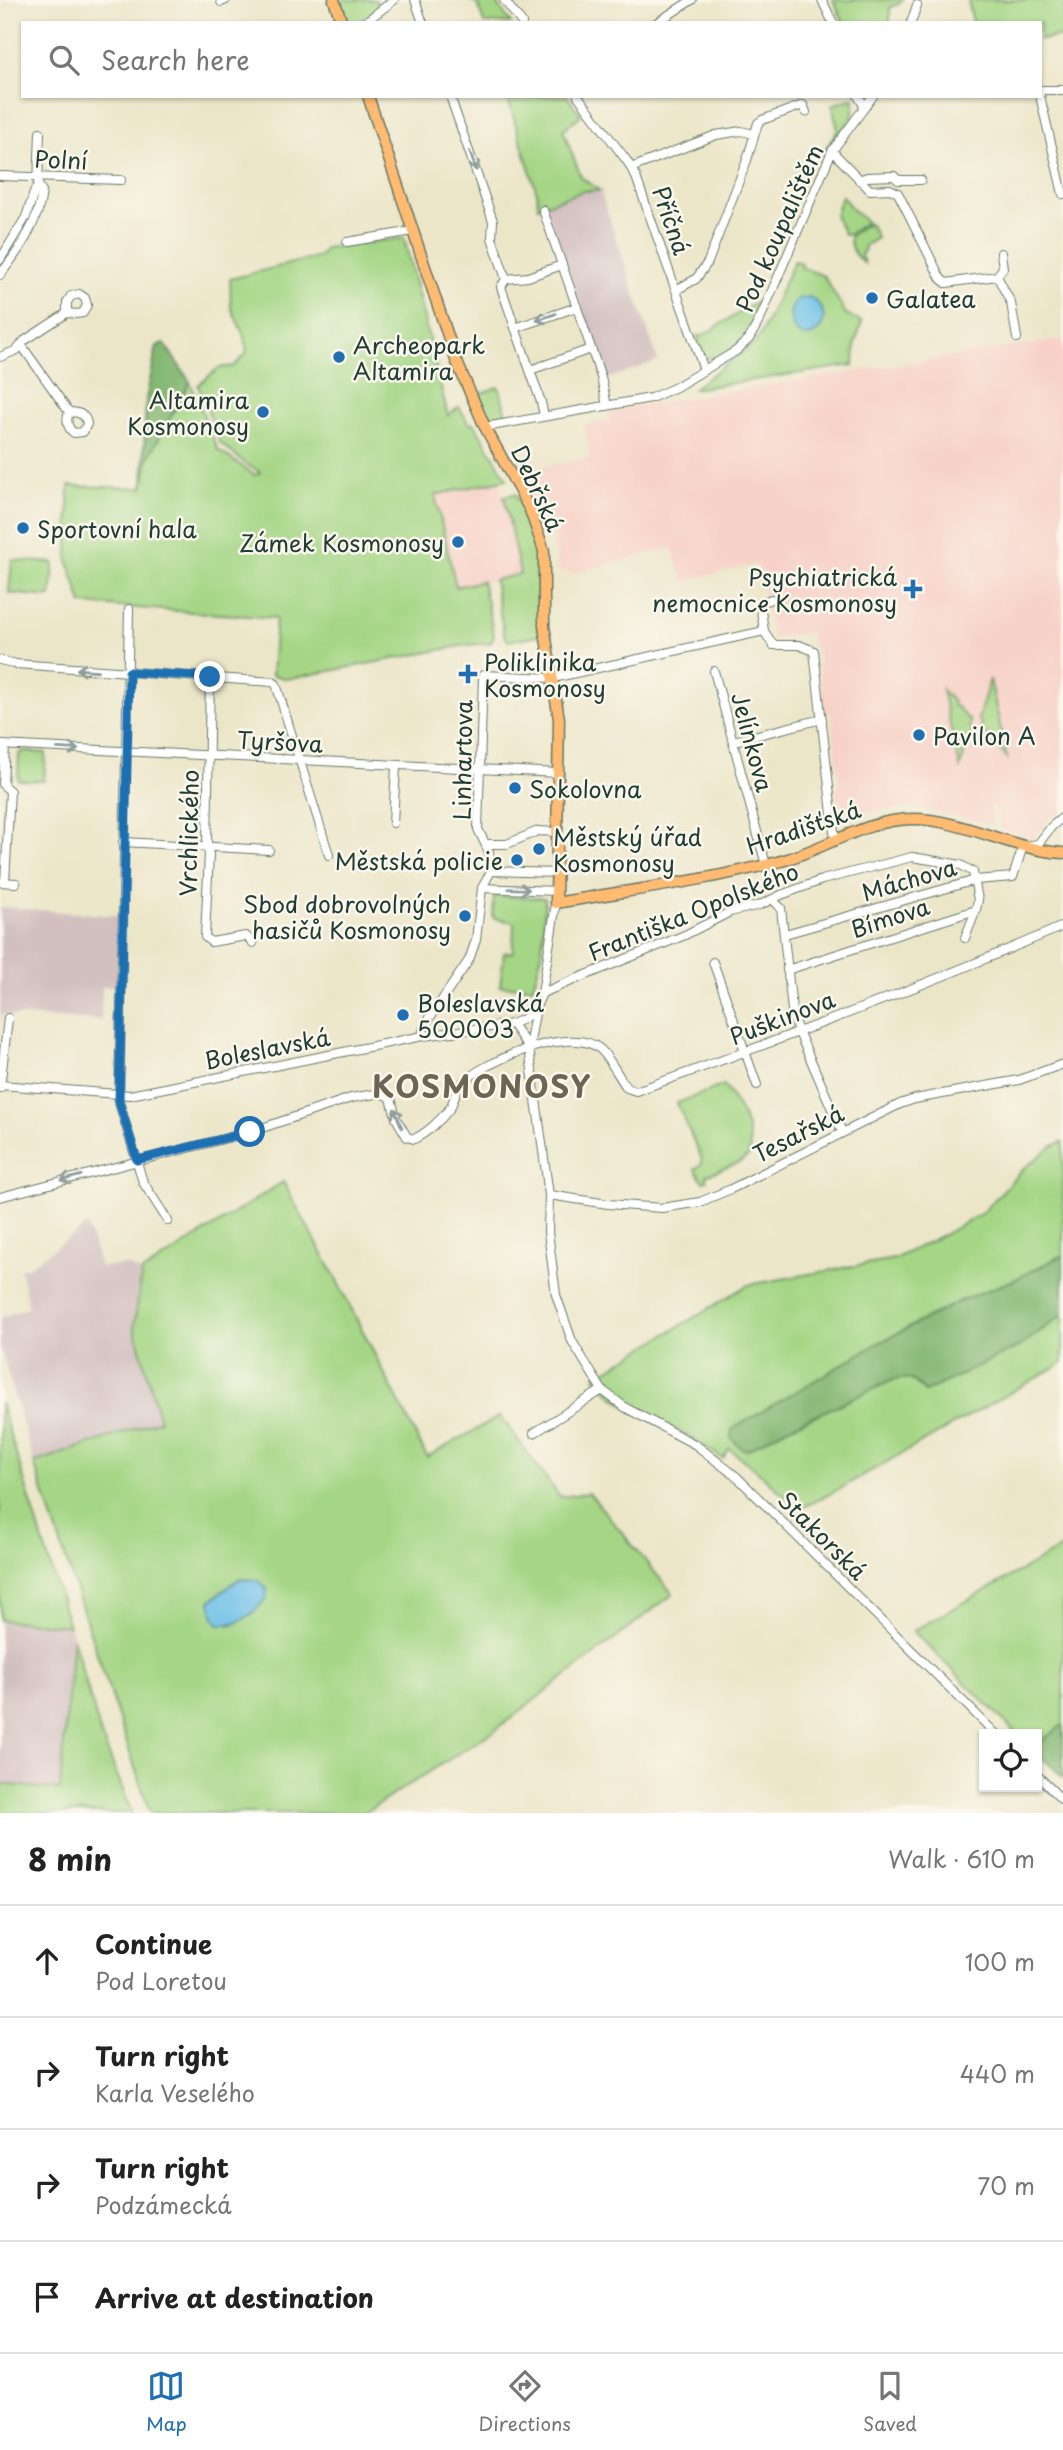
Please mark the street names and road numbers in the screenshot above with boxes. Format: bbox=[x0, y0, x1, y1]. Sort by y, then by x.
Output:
street label: Pod koupalištěm bbox=[726, 138, 832, 318]
street label: Polní bbox=[34, 141, 89, 177]
street label: Příčná bbox=[644, 181, 700, 260]
street label: Debřská bbox=[503, 439, 574, 538]
street label: Jelínkova bbox=[723, 688, 783, 796]
street label: Linhartova bbox=[443, 699, 481, 821]
street label: Tyršova bbox=[236, 721, 324, 761]
street label: Vrchlického bbox=[169, 769, 207, 897]
street label: Hradišťská bbox=[741, 791, 866, 863]
street label: Máchova bbox=[857, 849, 961, 909]
street label: Františka Opolského bbox=[582, 853, 804, 969]
street label: Bímova bbox=[846, 888, 934, 946]
street label: Puškinova bbox=[724, 981, 840, 1053]
street label: Boleslavská bbox=[201, 1019, 333, 1077]
street label: Tesařská bbox=[747, 1095, 850, 1171]
street label: Stakorská bbox=[770, 1482, 876, 1588]

